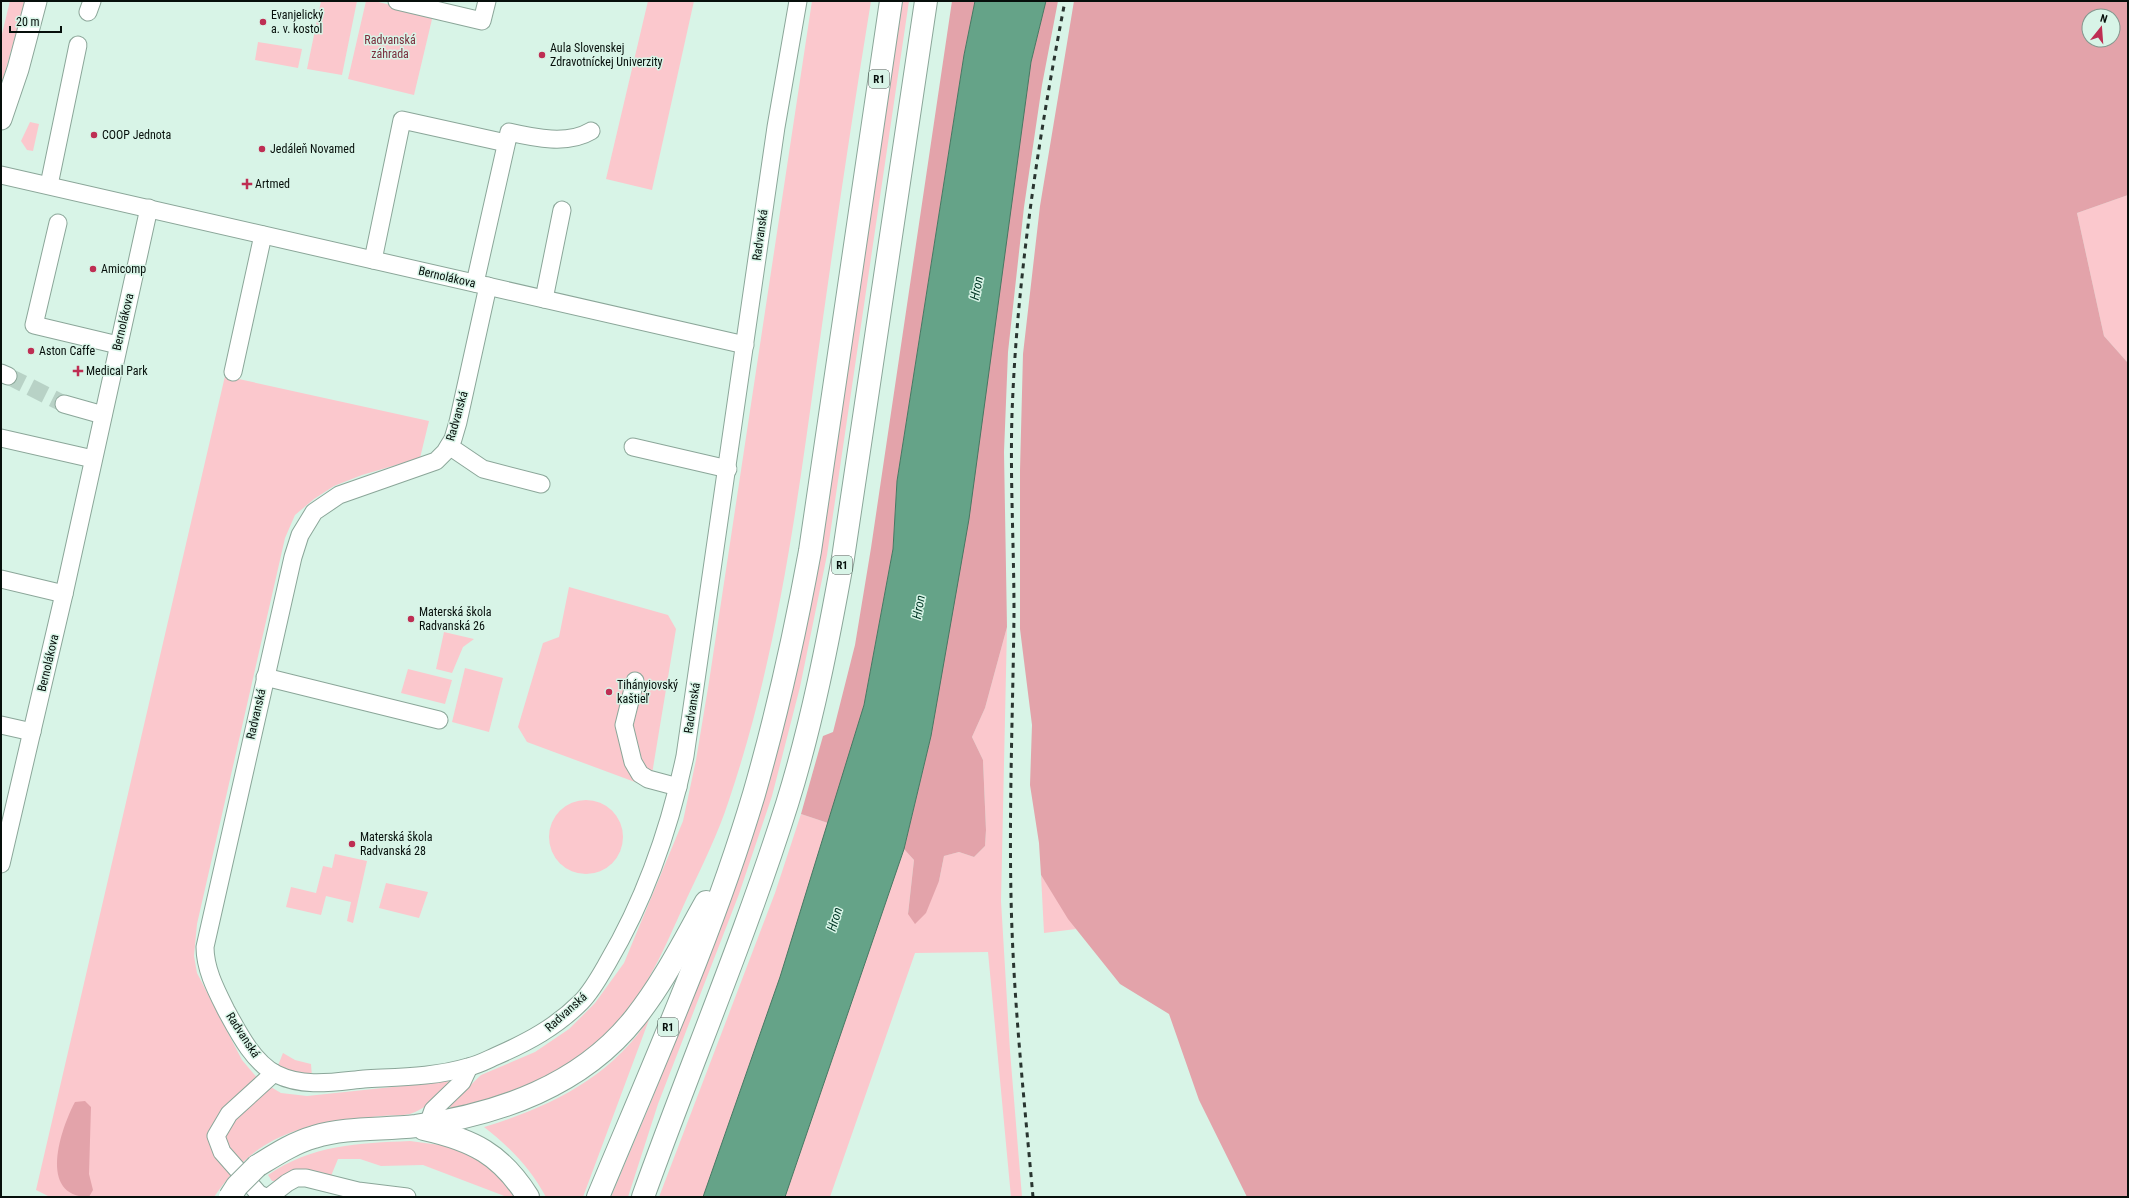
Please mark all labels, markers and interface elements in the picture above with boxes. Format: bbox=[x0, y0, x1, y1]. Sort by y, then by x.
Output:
scale bar bbox=[10, 8, 61, 34]
place label: Evanjelický a. v. kostol bbox=[271, 8, 323, 36]
north arrow bbox=[2081, 8, 2121, 48]
text: N bbox=[2099, 12, 2109, 26]
text: 20 m bbox=[16, 15, 40, 29]
marker: Evanjelický a. v. kostol bbox=[258, 17, 268, 27]
park label: Radvanská záhrada bbox=[364, 33, 416, 61]
place label: Aula Slovenskej Zdravotníckej Univerzity bbox=[550, 41, 663, 69]
marker: Aula Slovenskej Zdravotníckej Univerzity bbox=[537, 50, 547, 60]
road number: R1 bbox=[869, 70, 889, 88]
place label: COOP Jednota bbox=[102, 128, 171, 142]
marker: COOP Jednota bbox=[89, 130, 99, 140]
place label: Jedáleň Novamed bbox=[270, 142, 355, 156]
marker: Jedáleň Novamed bbox=[257, 144, 267, 154]
place label: Artmed bbox=[255, 177, 290, 191]
marker: Artmed bbox=[242, 179, 252, 189]
street label: Radvanská bbox=[749, 208, 771, 261]
place label: Amicomp bbox=[101, 262, 146, 276]
marker: Amicomp bbox=[88, 264, 98, 274]
street label: Bernolákova bbox=[417, 264, 477, 290]
water label: Hron bbox=[967, 275, 986, 301]
street label: Bernolákova bbox=[110, 292, 136, 352]
place label: Aston Caffe bbox=[39, 344, 95, 358]
marker: Aston Caffe bbox=[26, 346, 36, 356]
place label: Medical Park bbox=[86, 364, 148, 378]
marker: Medical Park bbox=[73, 366, 83, 376]
street label: Radvanská bbox=[443, 389, 471, 443]
road number: R1 bbox=[832, 556, 852, 574]
water label: Hron bbox=[909, 594, 928, 620]
place label: Materská škola Radvanská 26 bbox=[419, 605, 492, 633]
marker: Materská škola Radvanská 26 bbox=[406, 614, 416, 624]
street label: Bernolákova bbox=[35, 633, 61, 693]
place label: Tihányiovský kaštieľ bbox=[617, 678, 678, 706]
street label: Radvanská bbox=[681, 681, 703, 734]
street label: Radvanská bbox=[243, 687, 269, 741]
marker: Tihányiovský kaštieľ bbox=[604, 687, 614, 697]
place label: Materská škola Radvanská 28 bbox=[360, 830, 433, 858]
marker: Materská škola Radvanská 28 bbox=[347, 839, 357, 849]
water label: Hron bbox=[824, 905, 845, 933]
street label: Radvanská bbox=[542, 989, 590, 1034]
street label: Radvanská bbox=[223, 1010, 263, 1061]
road number: R1 bbox=[658, 1018, 678, 1036]

